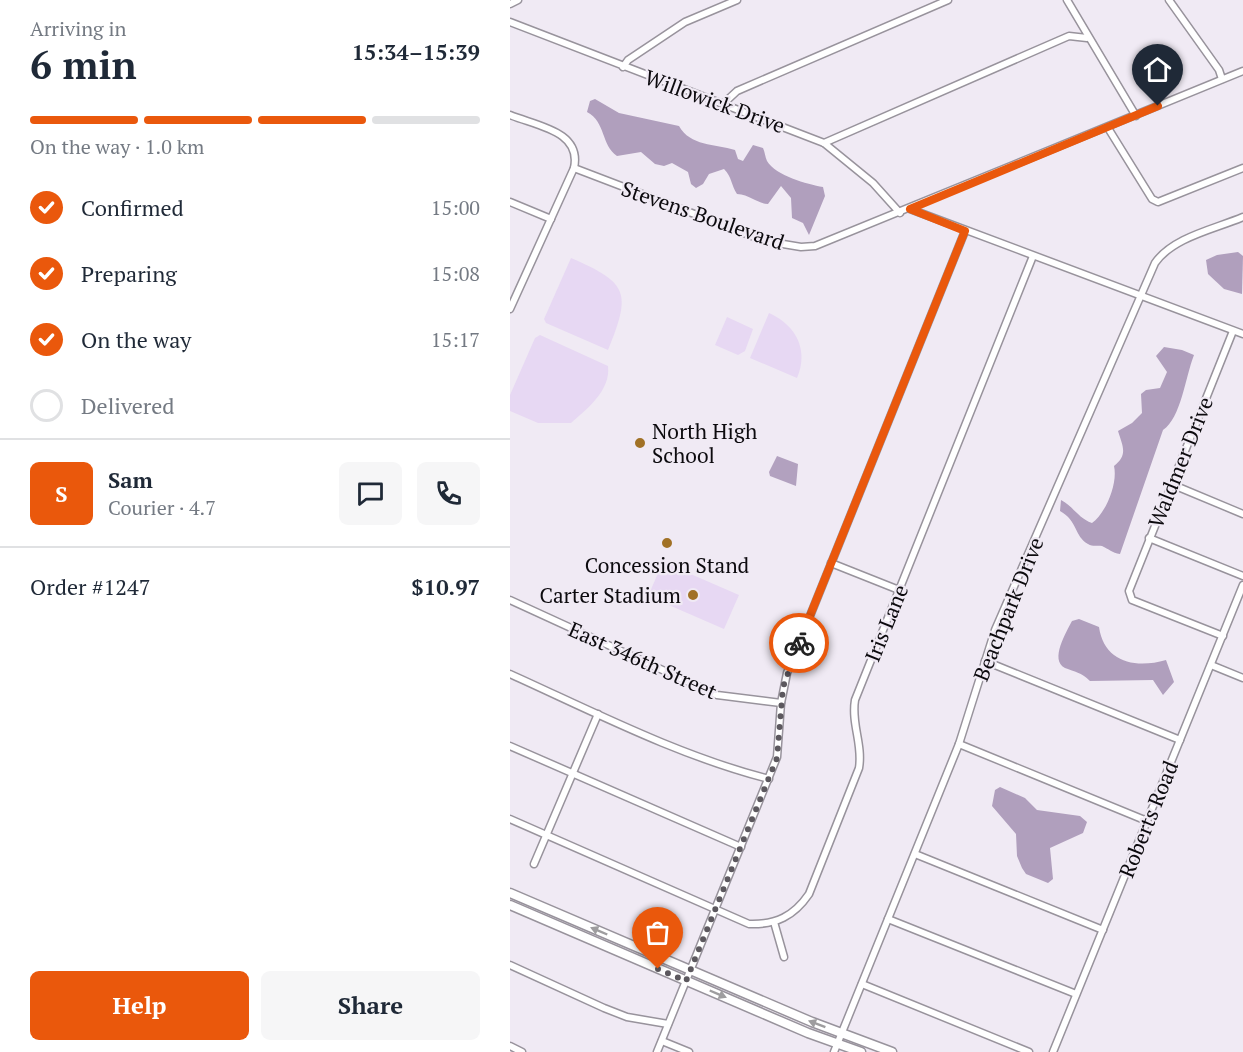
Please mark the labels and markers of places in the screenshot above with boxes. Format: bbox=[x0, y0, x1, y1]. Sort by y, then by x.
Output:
pin bbox=[1132, 44, 1183, 106]
place label: North High School bbox=[652, 417, 757, 469]
marker: North High School bbox=[633, 436, 647, 450]
marker: Concession Stand bbox=[660, 536, 674, 550]
place label: Concession Stand bbox=[585, 551, 750, 579]
place label: Carter Stadium bbox=[539, 581, 681, 609]
marker: Carter Stadium bbox=[686, 588, 700, 602]
pin bbox=[632, 907, 683, 969]

